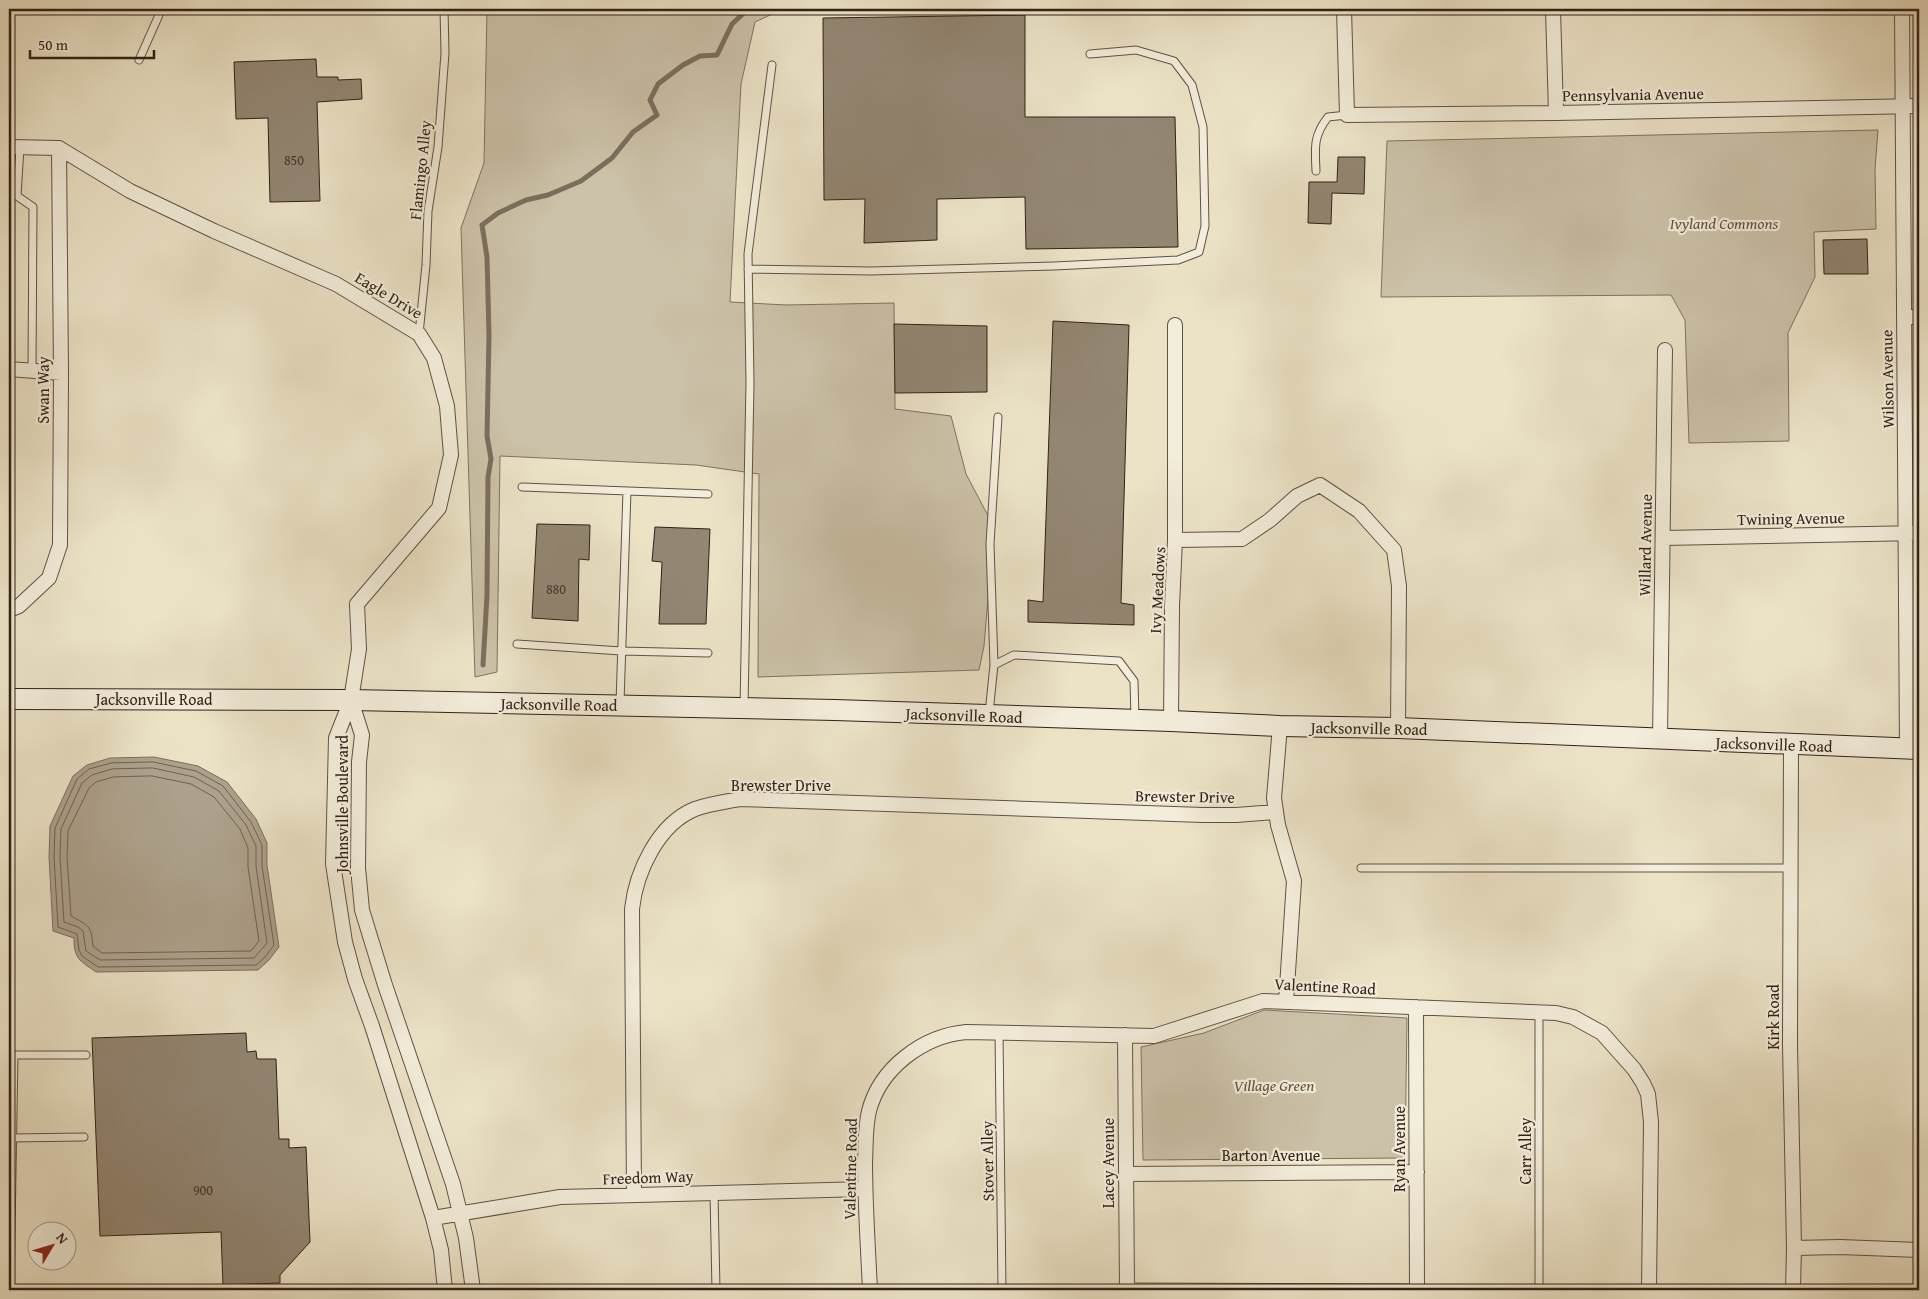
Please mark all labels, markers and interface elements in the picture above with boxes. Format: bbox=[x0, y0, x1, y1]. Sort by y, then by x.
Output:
scale bar bbox=[30, 28, 154, 60]
text: 50 m bbox=[38, 34, 69, 55]
street label: Pennsylvania Avenue bbox=[1562, 81, 1704, 107]
street label: Flamingo Alley bbox=[403, 119, 437, 221]
house number: 850 bbox=[284, 150, 304, 170]
park label: Ivyland Commons bbox=[1670, 211, 1779, 235]
street label: Eagle Drive bbox=[351, 265, 427, 325]
street label: Wilson Avenue bbox=[1874, 329, 1900, 429]
street label: Swan Way bbox=[31, 356, 55, 424]
street label: Willard Avenue bbox=[1632, 494, 1658, 596]
street label: Twining Avenue bbox=[1737, 505, 1845, 531]
street label: Ivy Meadows bbox=[1143, 546, 1171, 634]
house number: 880 bbox=[546, 579, 566, 599]
street label: Jacksonville Road bbox=[93, 687, 213, 711]
street label: Jacksonville Road bbox=[498, 691, 618, 717]
street label: Jacksonville Road bbox=[903, 701, 1023, 729]
street label: Jacksonville Road bbox=[1308, 715, 1428, 741]
street label: Jacksonville Road bbox=[1713, 730, 1833, 758]
street label: Johnsville Boulevard bbox=[330, 735, 354, 875]
street label: Brewster Drive bbox=[731, 773, 831, 797]
street label: Brewster Drive bbox=[1135, 783, 1235, 809]
street label: Valentine Road bbox=[1274, 971, 1377, 1001]
street label: Kirk Road bbox=[1761, 984, 1785, 1050]
park label: Village Green bbox=[1234, 1073, 1314, 1097]
street label: Ryan Avenue bbox=[1387, 1106, 1411, 1192]
street label: Valentine Road bbox=[837, 1117, 863, 1220]
street label: Carr Alley bbox=[1513, 1117, 1537, 1185]
street label: Lacey Avenue bbox=[1096, 1118, 1120, 1208]
street label: Stover Alley bbox=[974, 1120, 1000, 1202]
street label: Barton Avenue bbox=[1222, 1143, 1320, 1167]
street label: Freedom Way bbox=[602, 1163, 694, 1191]
house number: 900 bbox=[193, 1180, 213, 1200]
north arrow bbox=[28, 1222, 78, 1272]
text: N bbox=[51, 1228, 73, 1248]

